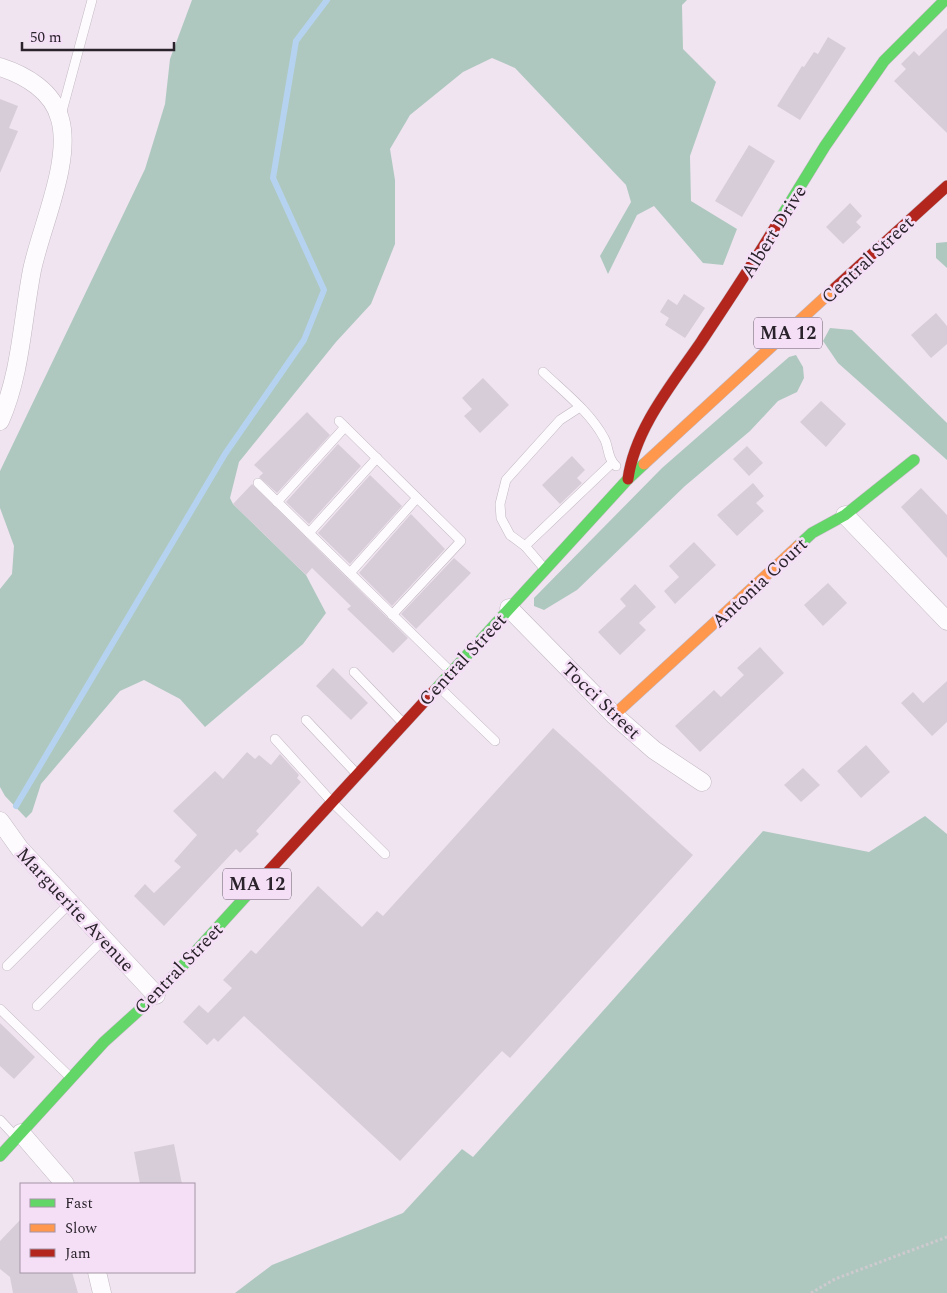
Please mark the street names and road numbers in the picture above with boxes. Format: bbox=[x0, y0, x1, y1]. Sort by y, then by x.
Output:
street label: Albert Drive bbox=[734, 180, 814, 284]
street label: Central Street bbox=[815, 209, 921, 311]
road number: MA 12 bbox=[754, 317, 822, 348]
street label: Antonia Court bbox=[705, 531, 815, 635]
street label: Central Street bbox=[412, 607, 514, 713]
street label: Tocci Street bbox=[555, 656, 648, 747]
street label: Marguerite Avenue bbox=[9, 841, 141, 979]
road number: MA 12 bbox=[223, 869, 291, 900]
street label: Central Street bbox=[128, 916, 231, 1022]

